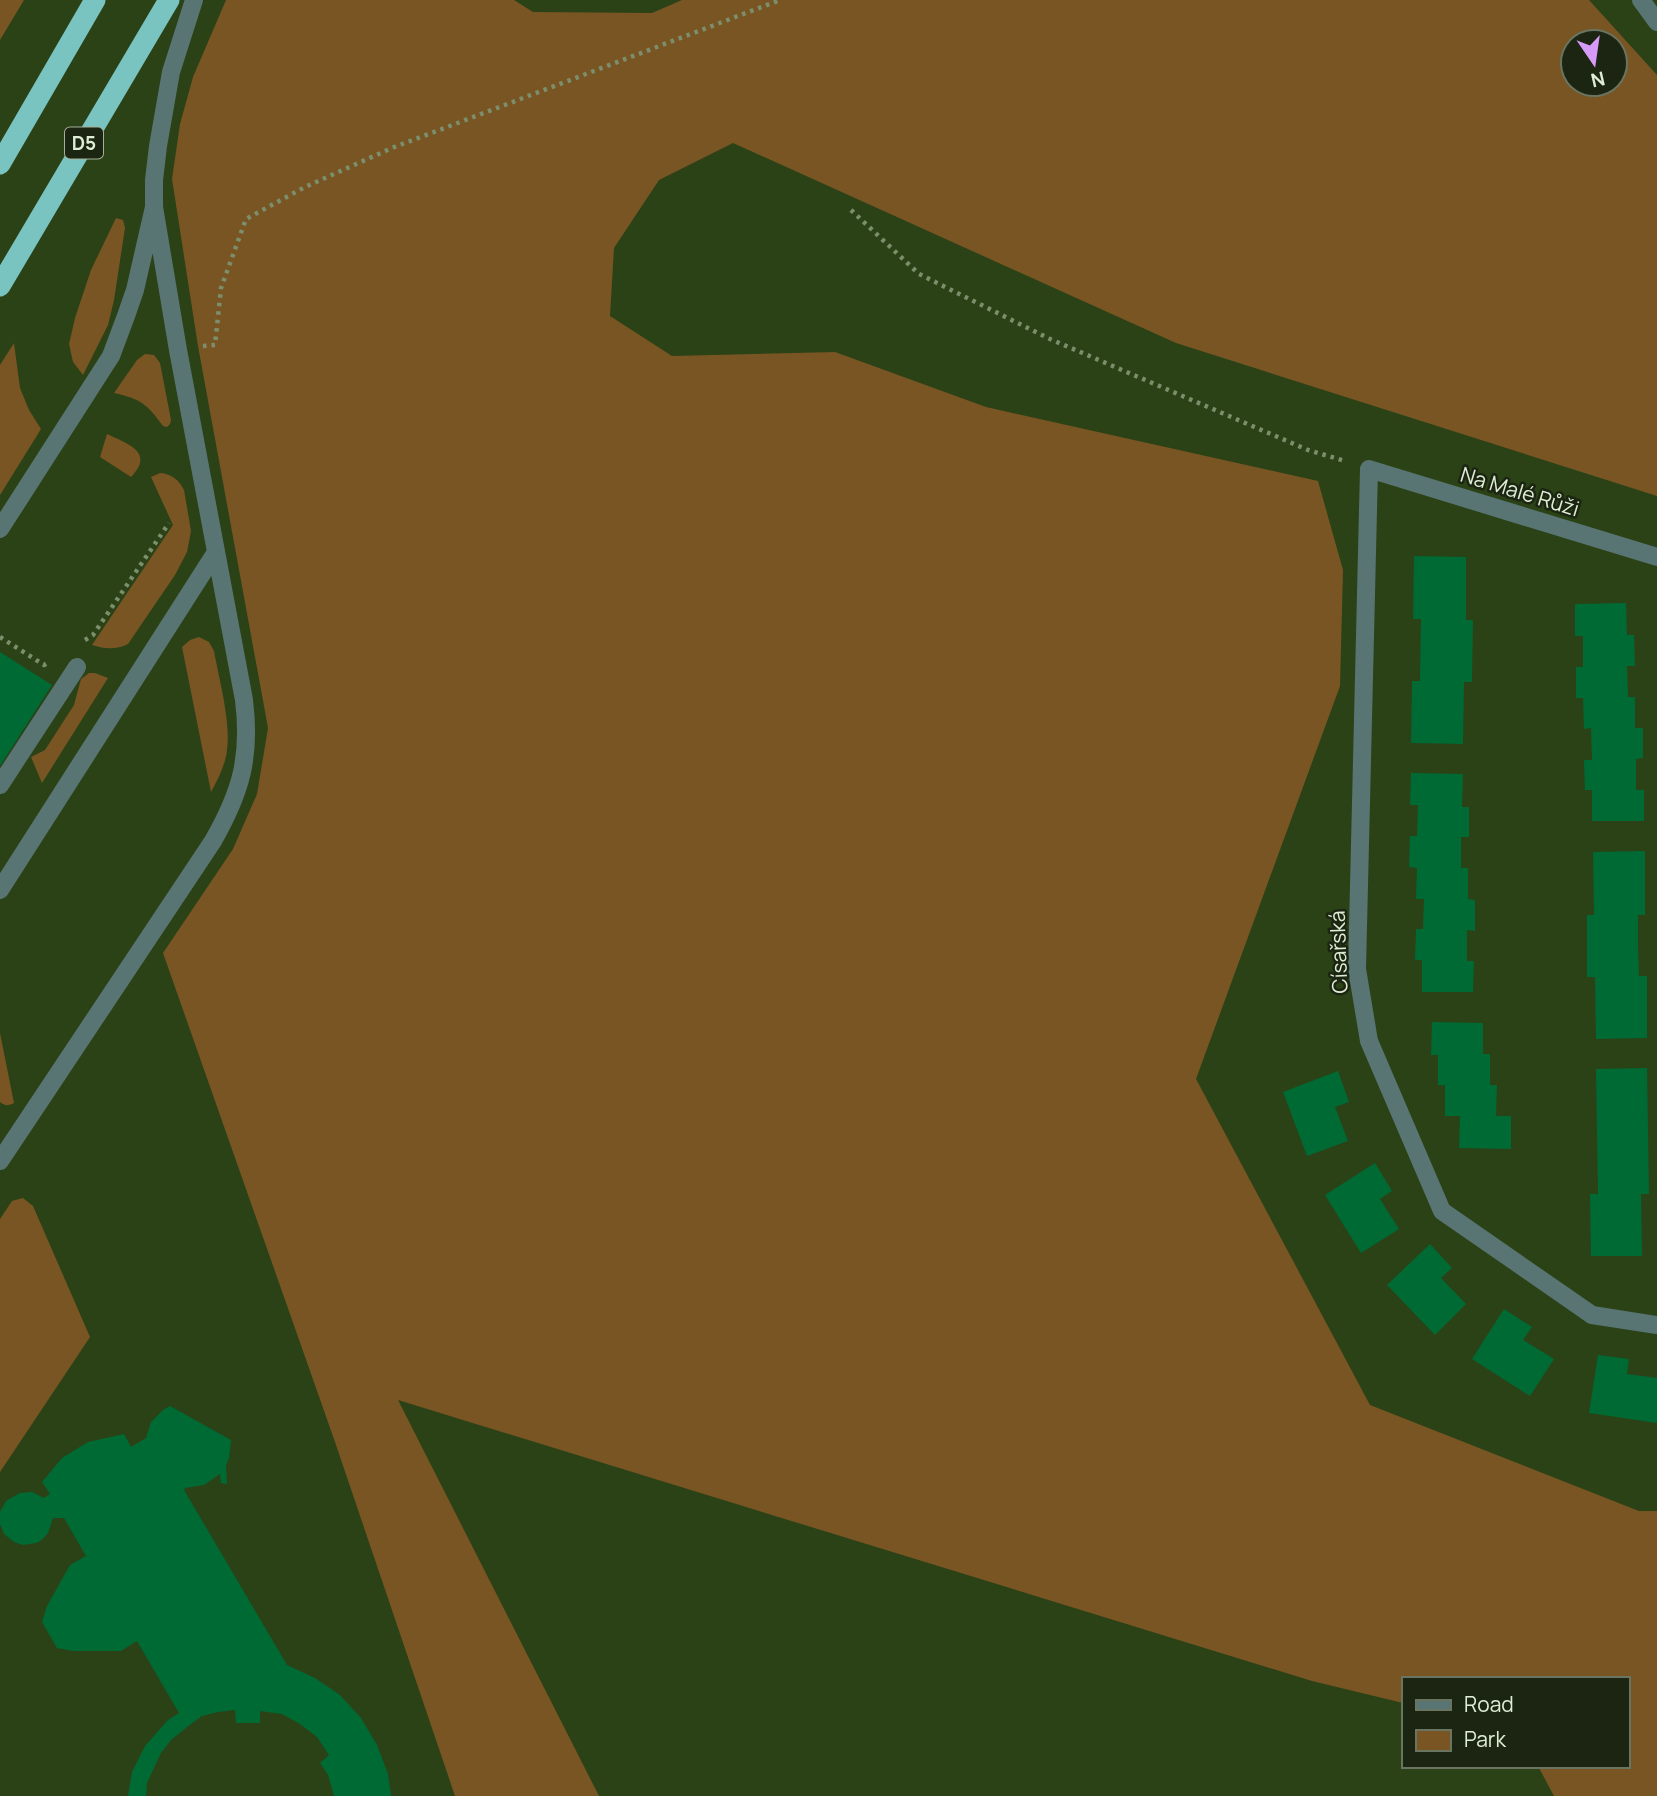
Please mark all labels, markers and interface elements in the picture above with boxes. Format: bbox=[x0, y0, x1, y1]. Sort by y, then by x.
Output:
north arrow bbox=[1559, 28, 1629, 98]
text: N bbox=[1588, 65, 1607, 94]
road number: D5 bbox=[65, 127, 103, 158]
street label: Na Malé Růži bbox=[1457, 460, 1583, 522]
street label: Císařská bbox=[1323, 910, 1353, 994]
legend bbox=[1402, 1677, 1629, 1768]
text: Road bbox=[1464, 1690, 1514, 1718]
text: Park bbox=[1464, 1725, 1506, 1753]

